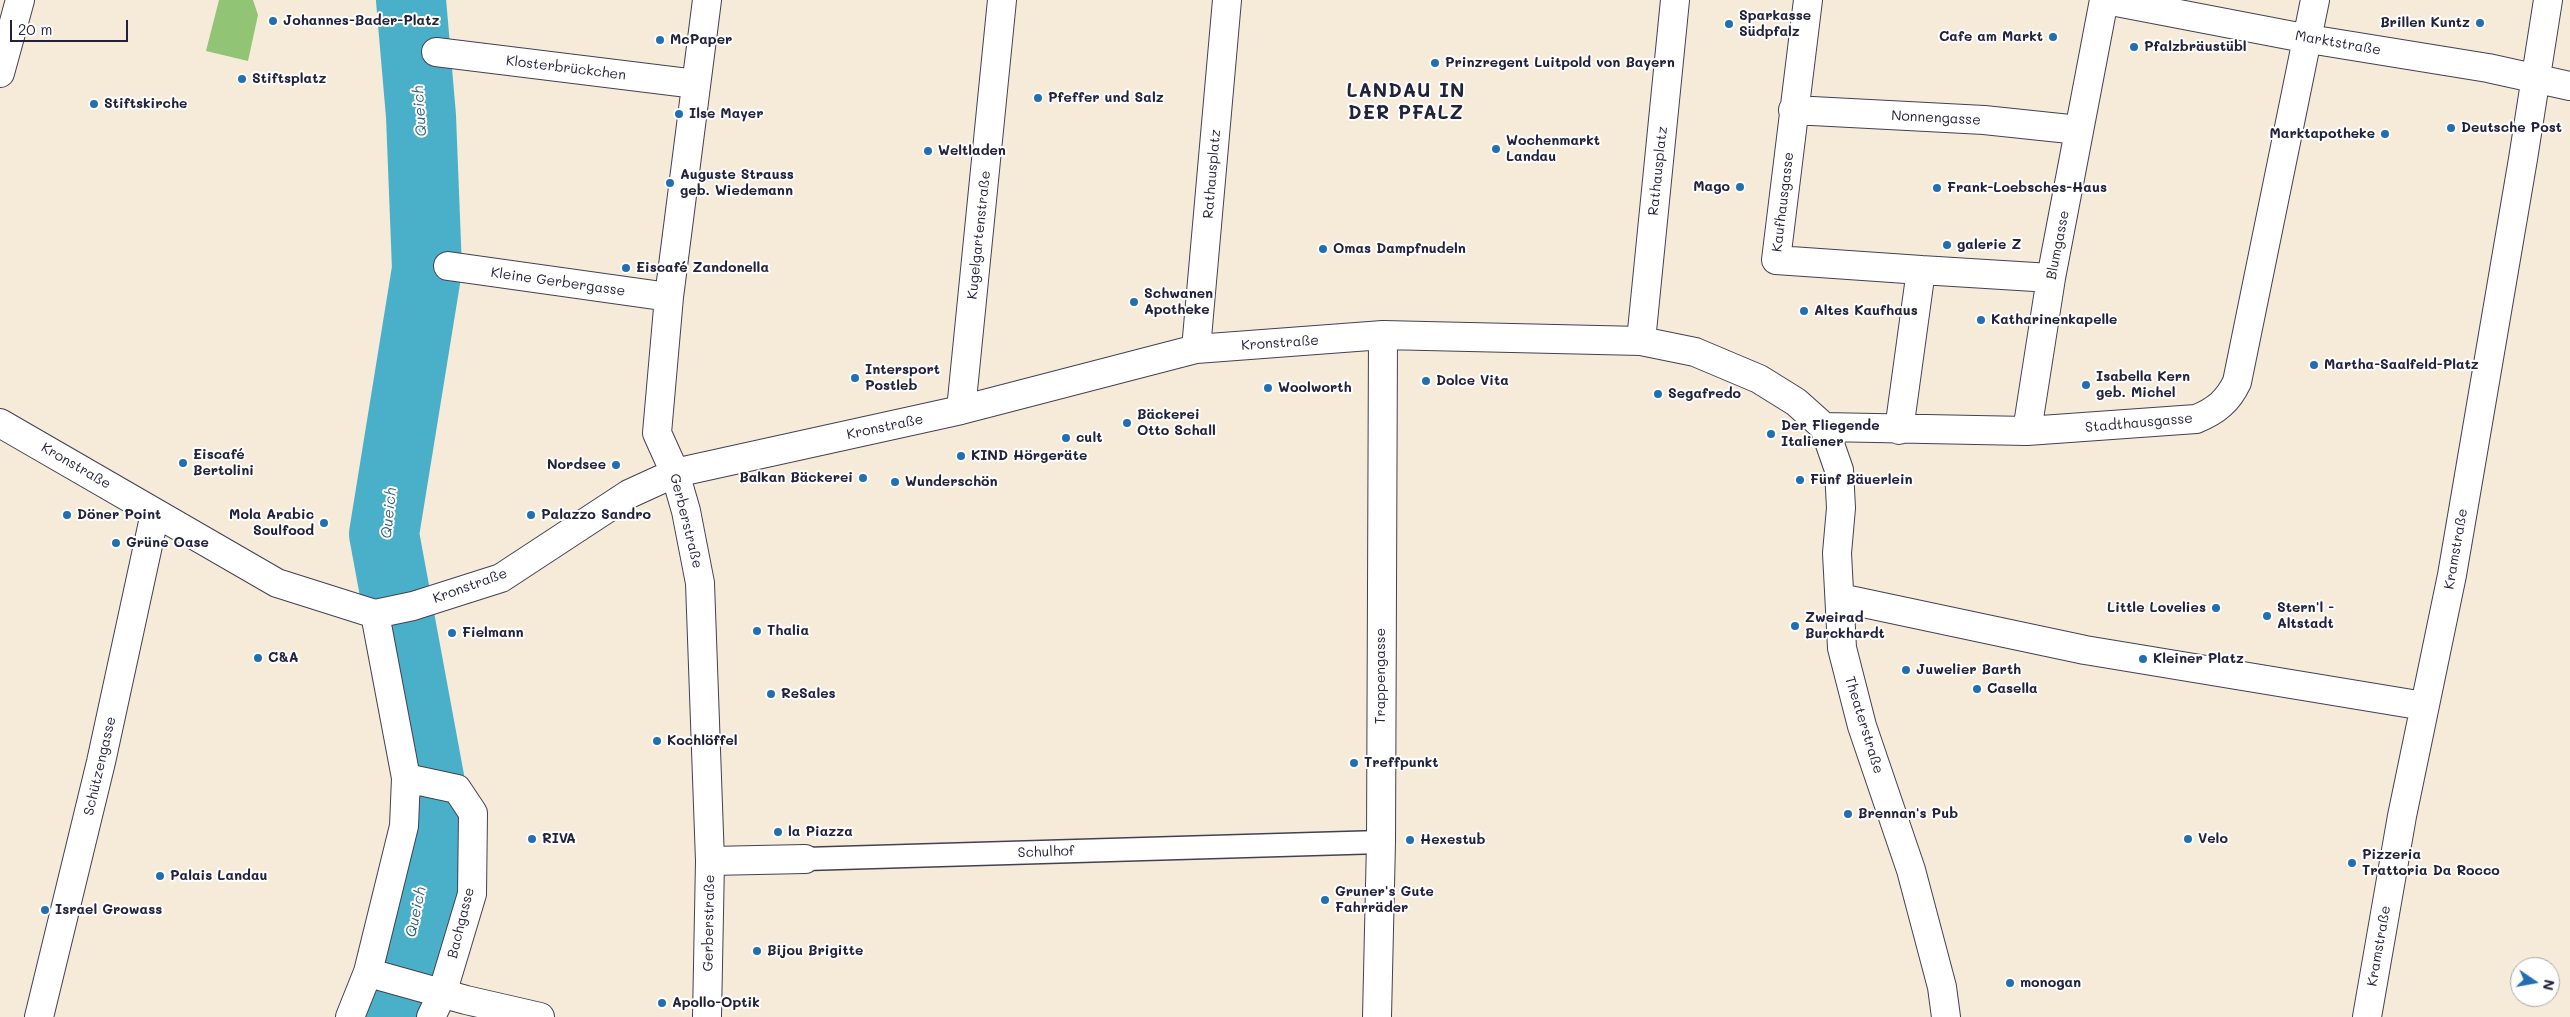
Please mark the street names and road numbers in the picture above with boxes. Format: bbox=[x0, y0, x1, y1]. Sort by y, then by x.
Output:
street label: Marktstraße bbox=[2294, 27, 2382, 59]
street label: Klosterbrückchen bbox=[505, 52, 627, 84]
street label: Nonnengasse bbox=[1891, 107, 1981, 129]
street label: Rathausplatz bbox=[1645, 125, 1671, 217]
street label: Rathausplatz bbox=[1200, 129, 1224, 219]
street label: Kaufhausgasse bbox=[1769, 151, 1797, 253]
street label: Kugelgartenstraße bbox=[964, 170, 994, 300]
street label: Blumgasse bbox=[2043, 209, 2073, 281]
street label: Kleine Gerbergasse bbox=[490, 264, 626, 300]
street label: Kronstraße bbox=[1241, 332, 1319, 354]
street label: Stadthausgasse bbox=[2084, 410, 2194, 436]
street label: Kronstraße bbox=[845, 411, 925, 443]
street label: Kronstraße bbox=[38, 439, 114, 493]
street label: Gerberstraße bbox=[666, 472, 706, 570]
street label: Kramstraße bbox=[2441, 507, 2471, 591]
street label: Kronstraße bbox=[431, 565, 509, 607]
street label: Trappengasse bbox=[1373, 628, 1389, 724]
street label: Theaterstraße bbox=[1841, 674, 1887, 776]
street label: Schützengasse bbox=[80, 715, 120, 817]
street label: Schulhof bbox=[1017, 843, 1075, 861]
street label: Gerberstraße bbox=[700, 874, 718, 972]
street label: Bachgasse bbox=[444, 886, 478, 960]
street label: Kramstraße bbox=[2364, 904, 2394, 988]

